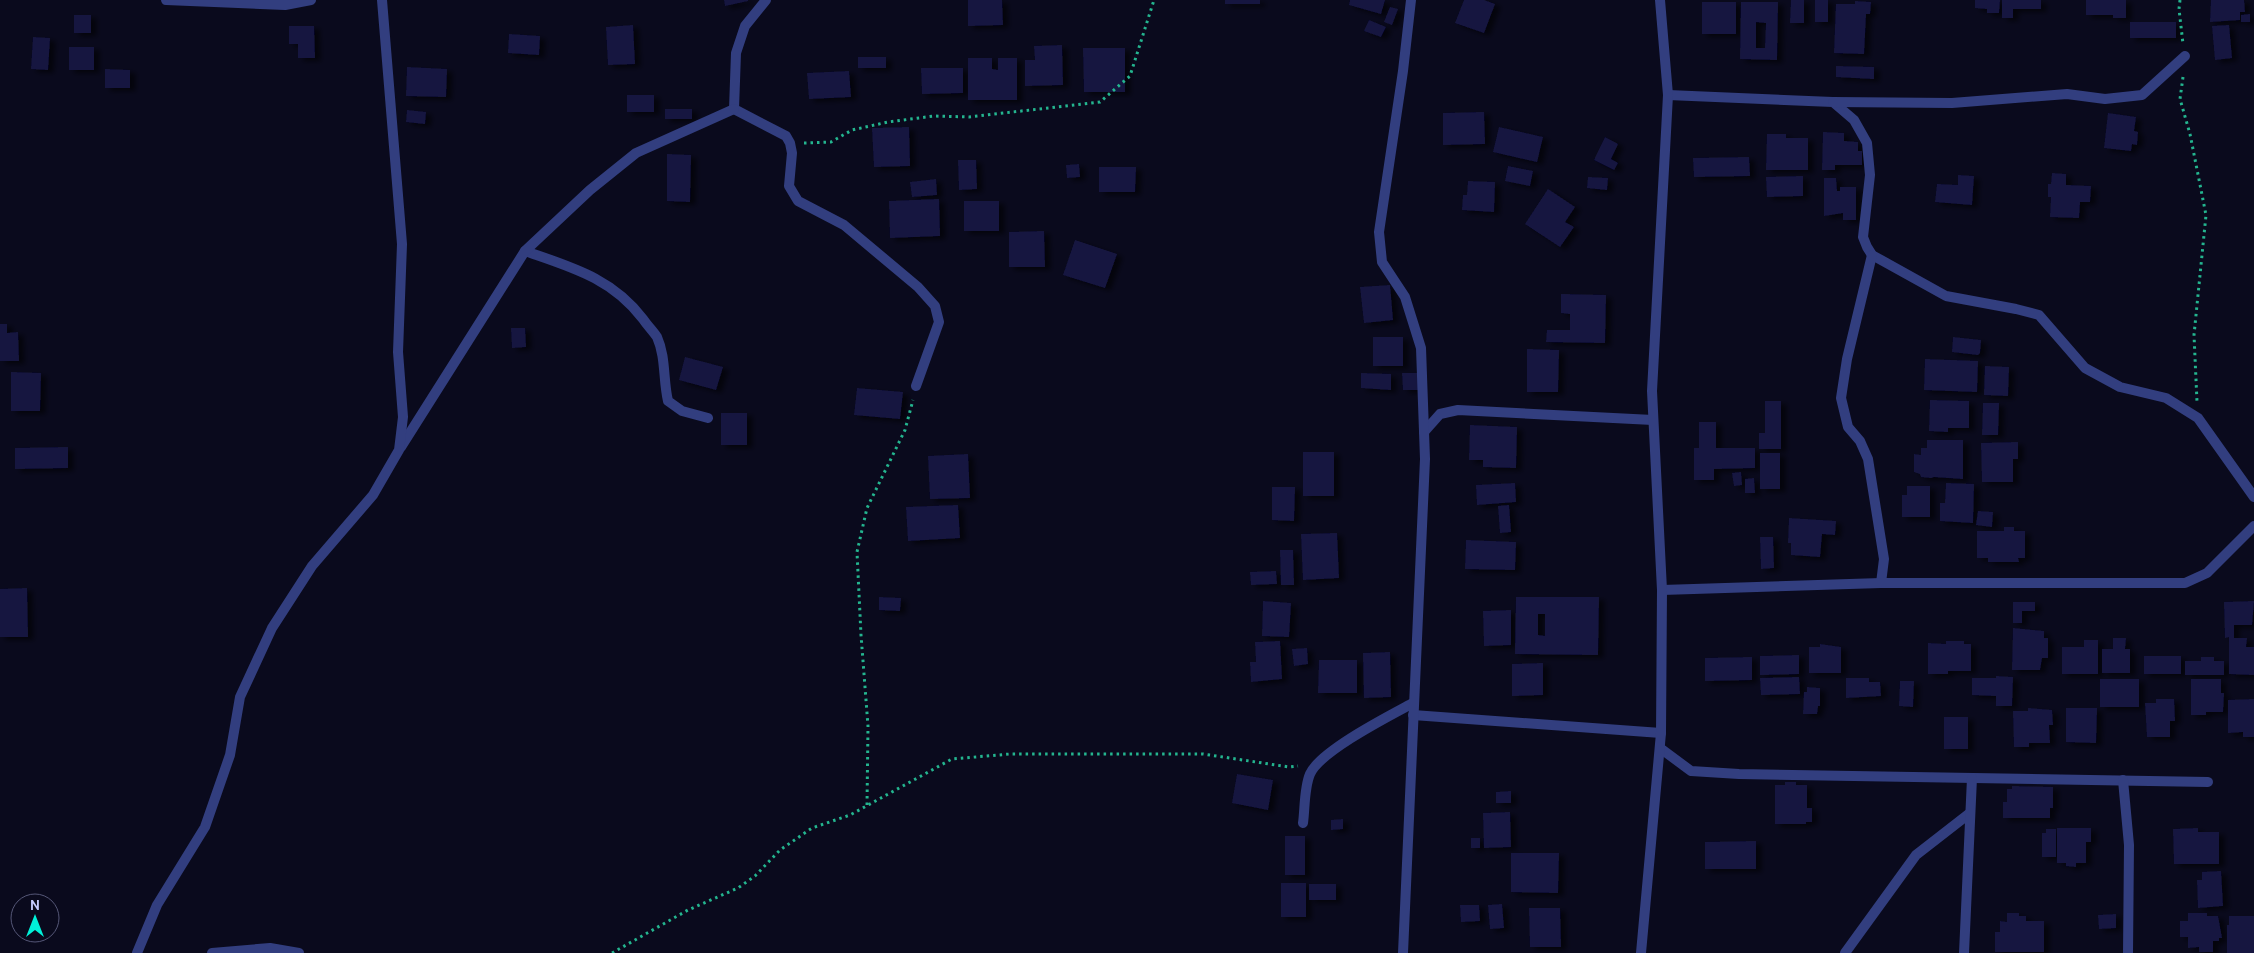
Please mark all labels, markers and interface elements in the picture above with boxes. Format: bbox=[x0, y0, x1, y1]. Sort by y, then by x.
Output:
north arrow bbox=[10, 893, 60, 943]
text: N bbox=[30, 896, 40, 914]

